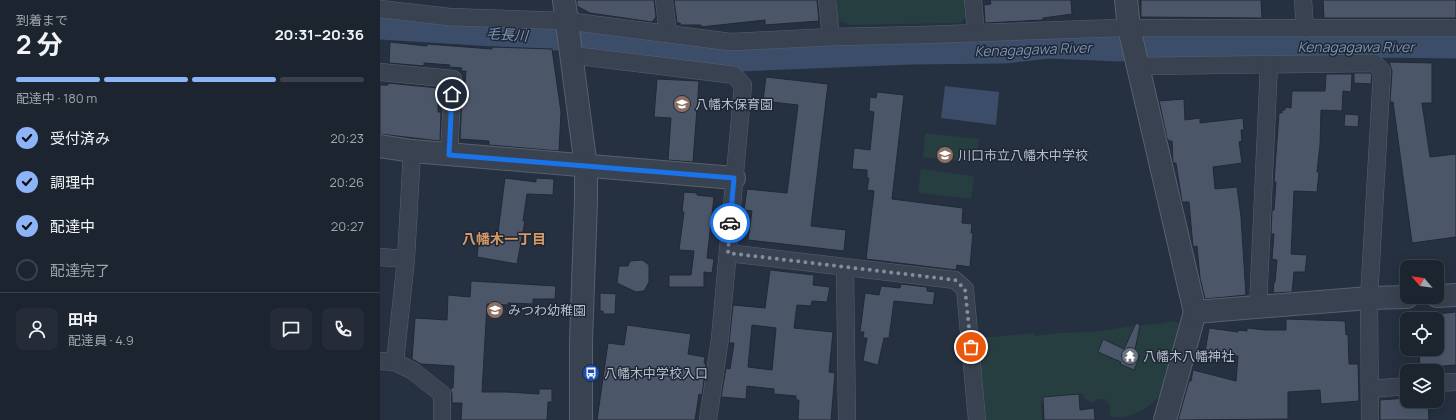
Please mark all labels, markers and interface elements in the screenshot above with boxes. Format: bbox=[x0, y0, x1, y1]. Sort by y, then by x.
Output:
text: 到着まで bbox=[16, 11, 68, 29]
water label: 毛長川 bbox=[485, 23, 531, 45]
text: 20:31–20:36 bbox=[275, 24, 364, 45]
text: 2 分 bbox=[16, 26, 63, 62]
water label: Kenagagawa River bbox=[974, 37, 1094, 61]
water label: Kenagagawa River bbox=[1298, 37, 1416, 56]
pin bbox=[435, 77, 469, 111]
icon: home bbox=[441, 83, 463, 105]
text: 配達中 · 180 m bbox=[16, 89, 97, 107]
school or university icon: 八幡木保育園 bbox=[672, 94, 692, 114]
place label: 八幡木保育園 bbox=[695, 95, 773, 113]
icon: check bbox=[16, 127, 38, 149]
text: 受付済み bbox=[50, 128, 110, 149]
text: 20:23 bbox=[330, 129, 364, 147]
school or university icon: 川口市立八幡木中学校 bbox=[935, 145, 955, 165]
place label: 川口市立八幡木中学校 bbox=[958, 146, 1088, 164]
icon: check bbox=[16, 171, 38, 193]
text: 調理中 bbox=[50, 172, 95, 193]
text: 20:26 bbox=[329, 173, 364, 191]
courier bbox=[710, 203, 750, 243]
icon: car bbox=[719, 212, 741, 234]
icon: check bbox=[16, 215, 38, 237]
text: 配達中 bbox=[50, 216, 95, 237]
text: 20:27 bbox=[331, 217, 364, 235]
district label: 八幡木一丁目 bbox=[462, 229, 546, 248]
text: 配達完了 bbox=[50, 260, 110, 281]
north arrow bbox=[1400, 260, 1444, 304]
map controls bbox=[1400, 260, 1444, 408]
school or university icon: みつわ幼稚園 bbox=[485, 300, 505, 320]
place label: みつわ幼稚園 bbox=[508, 301, 586, 319]
button: person bbox=[16, 308, 58, 350]
button: chat bbox=[270, 308, 312, 350]
button: phone bbox=[322, 308, 364, 350]
text: 田中 bbox=[68, 309, 98, 330]
button: locate bbox=[1400, 312, 1444, 356]
pin bbox=[954, 330, 988, 364]
text: 配達員 · 4.9 bbox=[68, 331, 134, 349]
icon: bag bbox=[960, 336, 982, 358]
temple icon: 八幡木八幡神社 bbox=[1120, 346, 1140, 366]
place label: 八幡木八幡神社 bbox=[1143, 347, 1234, 365]
bus stop icon: 八幡木中学校入口 bbox=[581, 363, 601, 383]
place label: 八幡木中学校入口 bbox=[604, 364, 708, 382]
button: layers bbox=[1400, 364, 1444, 408]

